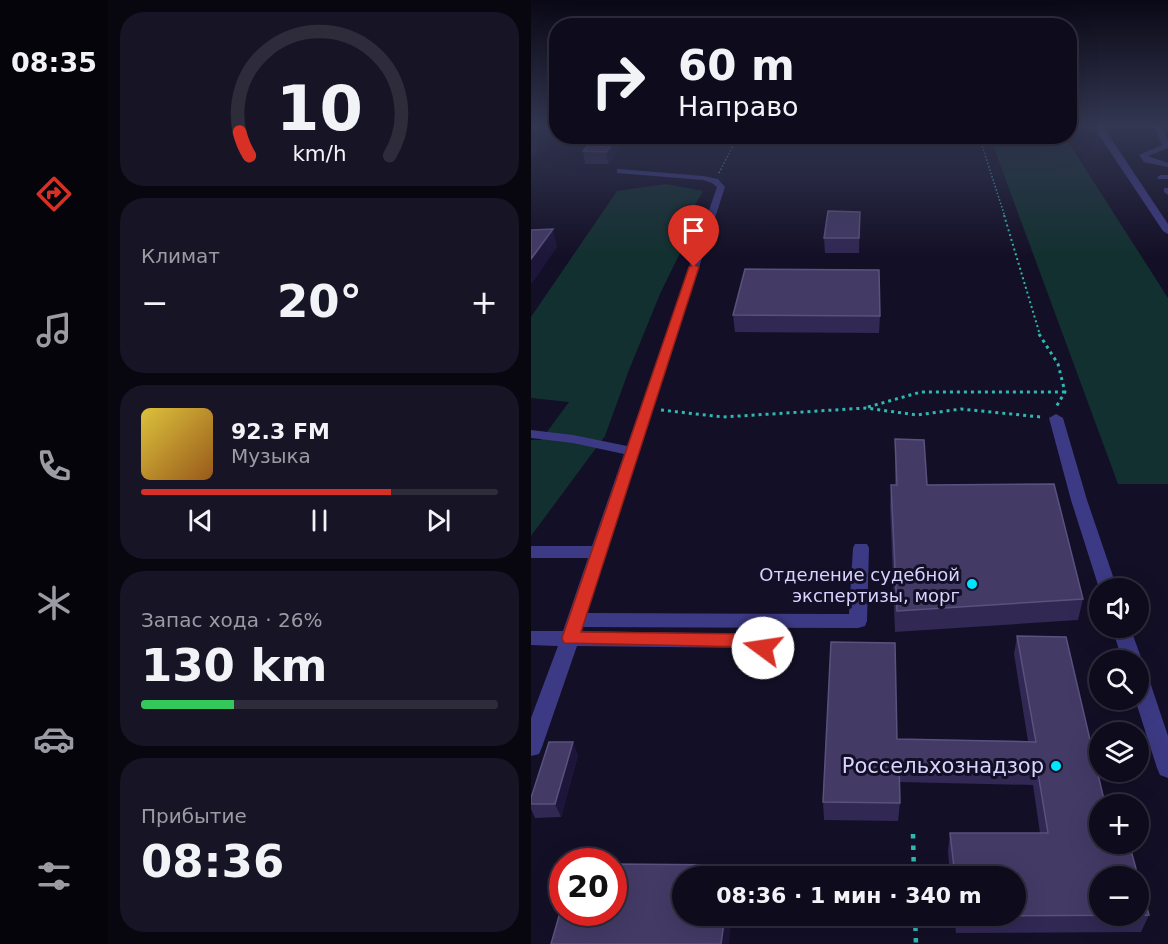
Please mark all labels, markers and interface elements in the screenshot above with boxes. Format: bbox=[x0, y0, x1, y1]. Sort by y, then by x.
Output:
text: 60 m bbox=[678, 41, 795, 90]
icon: right bbox=[579, 42, 657, 120]
text: 08:35 bbox=[11, 47, 97, 78]
text: 10 bbox=[276, 72, 363, 145]
text: Направо bbox=[678, 91, 799, 122]
text: km/h bbox=[292, 142, 347, 167]
icon: directions bbox=[33, 173, 75, 215]
pin bbox=[668, 205, 719, 267]
icon: arrive bbox=[677, 214, 710, 247]
text: Климат bbox=[141, 244, 220, 268]
text: 20° bbox=[277, 275, 362, 328]
text: − bbox=[141, 283, 169, 322]
text: + bbox=[470, 283, 498, 322]
icon: music bbox=[33, 309, 75, 351]
text: 92.3 FM bbox=[231, 419, 330, 444]
text: Музыка bbox=[231, 444, 311, 468]
icon: phone bbox=[33, 445, 75, 487]
icon: previous bbox=[184, 504, 217, 537]
icon: pause bbox=[303, 504, 336, 537]
icon: next bbox=[422, 504, 455, 537]
place label: Отделение судебной экспертизы, морг bbox=[759, 564, 960, 606]
marker: Отделение судебной экспертизы, морг bbox=[965, 577, 979, 591]
map controls bbox=[1089, 578, 1149, 926]
button: sound bbox=[1089, 578, 1149, 638]
icon: climate bbox=[33, 582, 75, 624]
text: Запас хода · 26% bbox=[141, 608, 322, 632]
position arrow bbox=[731, 616, 795, 680]
text: 130 km bbox=[141, 639, 327, 692]
button: search bbox=[1089, 650, 1149, 710]
icon: car bbox=[33, 718, 75, 760]
button: layers bbox=[1089, 722, 1149, 782]
place label: Россельхознадзор bbox=[842, 754, 1044, 778]
marker: Россельхознадзор bbox=[1049, 759, 1063, 773]
button: + bbox=[1089, 794, 1149, 854]
text: Прибытие bbox=[141, 804, 247, 828]
text: 08:36 bbox=[141, 835, 284, 888]
speed limit sign: 20 bbox=[549, 848, 627, 926]
icon: filters bbox=[33, 855, 75, 897]
button: − bbox=[1089, 866, 1149, 926]
text: 08:36 · 1 мин · 340 m bbox=[716, 883, 982, 908]

